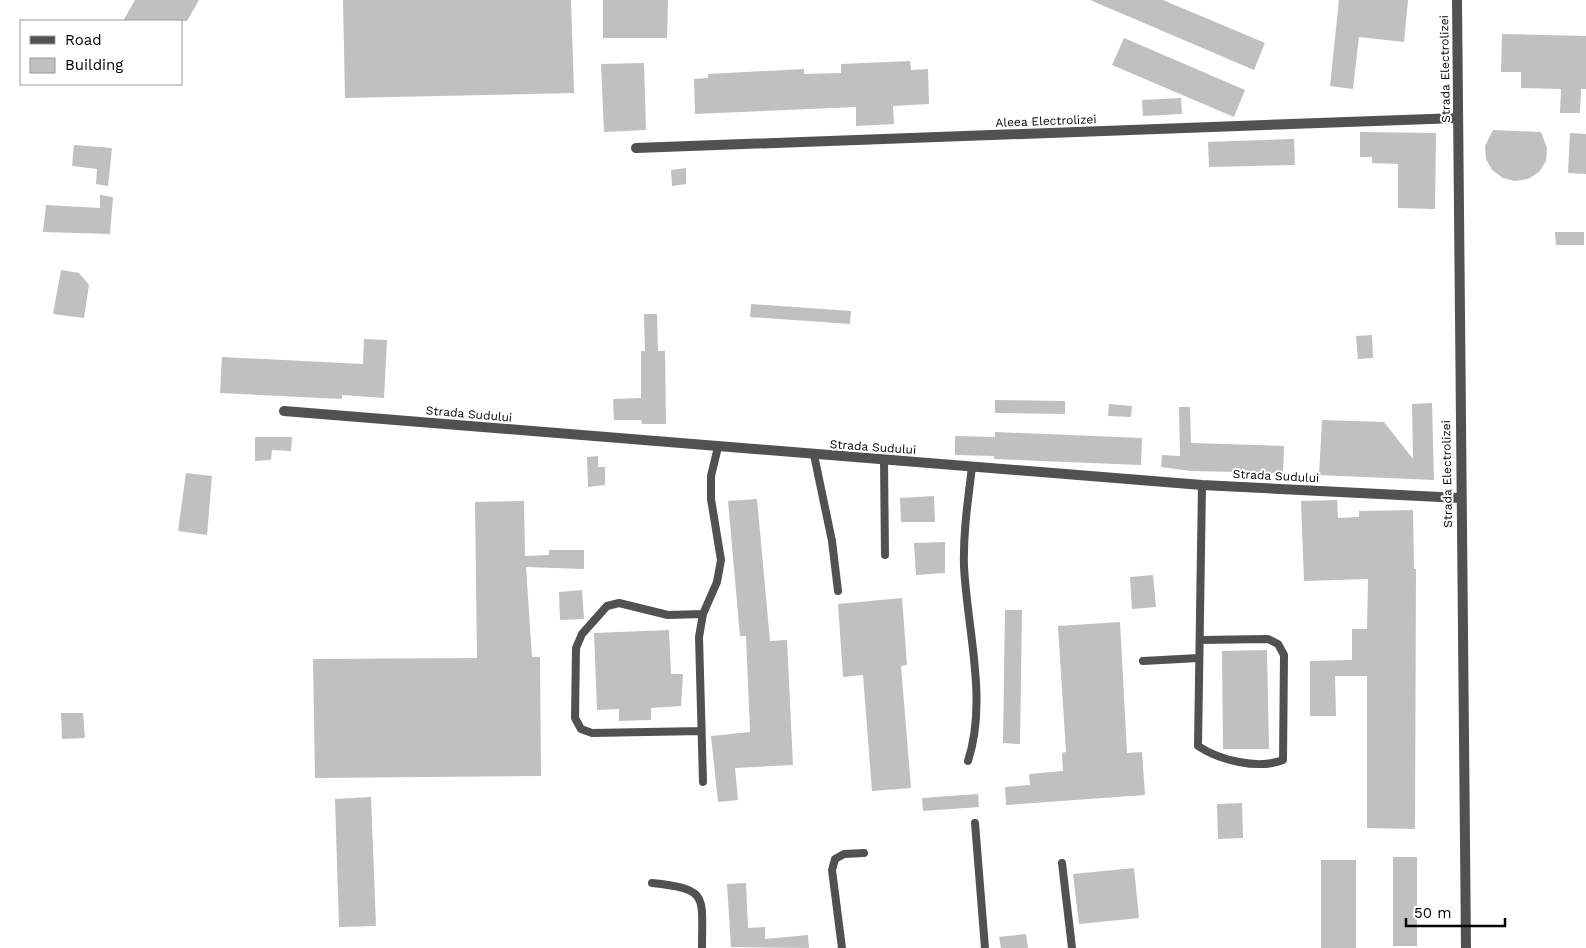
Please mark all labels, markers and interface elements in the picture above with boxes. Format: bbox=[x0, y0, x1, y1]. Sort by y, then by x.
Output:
street label: Strada Electrolizei bbox=[1437, 15, 1453, 123]
legend bbox=[20, 20, 182, 85]
text: Road bbox=[65, 31, 102, 49]
text: Building bbox=[65, 56, 123, 74]
street label: Aleea Electrolizei bbox=[995, 112, 1097, 130]
street label: Strada Sudului bbox=[425, 403, 513, 425]
street label: Strada Electrolizei bbox=[1439, 420, 1455, 528]
street label: Strada Sudului bbox=[829, 437, 917, 457]
street label: Strada Sudului bbox=[1232, 467, 1320, 485]
scale bar bbox=[1406, 896, 1505, 928]
text: 50 m bbox=[1414, 904, 1451, 922]

